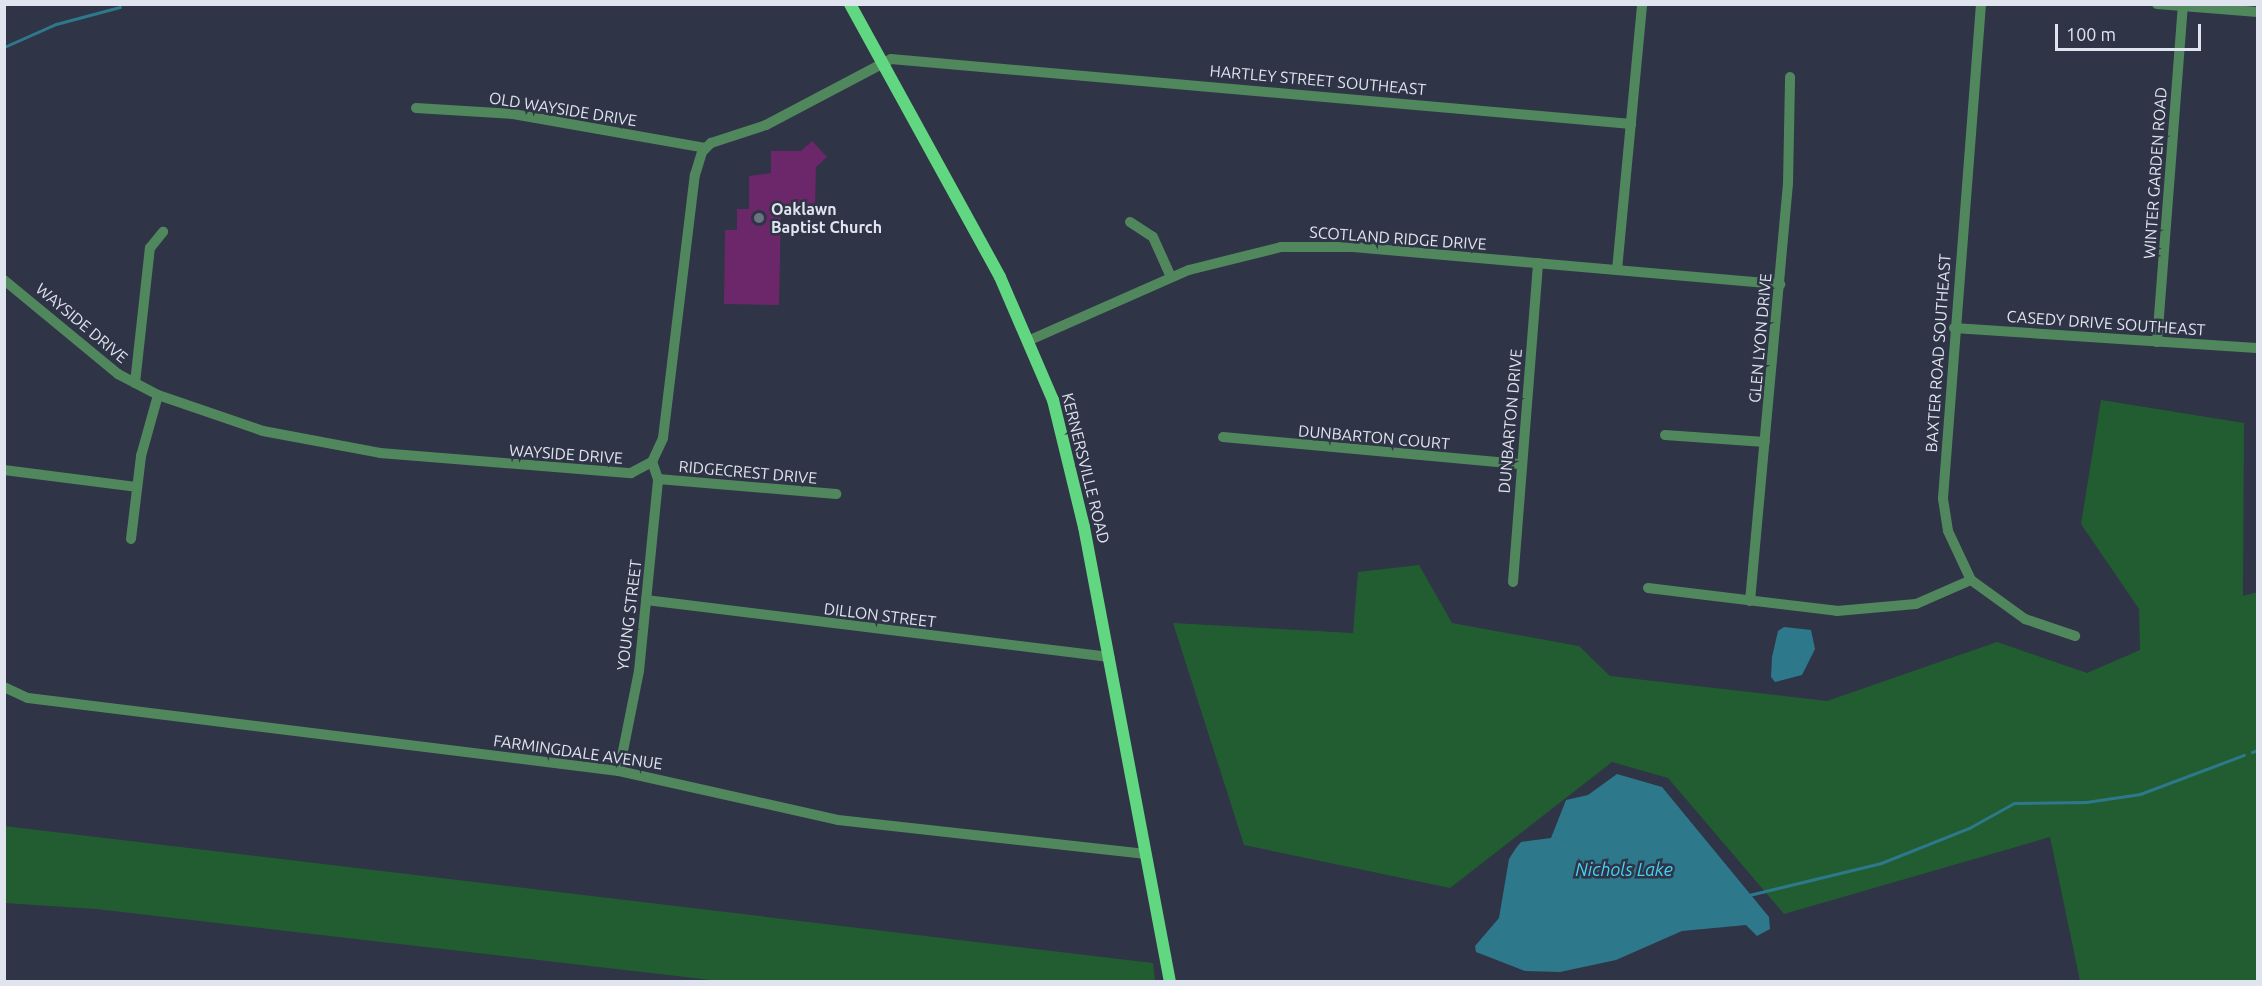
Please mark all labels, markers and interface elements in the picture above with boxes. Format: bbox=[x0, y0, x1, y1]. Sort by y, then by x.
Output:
scale bar bbox=[2058, 12, 2204, 50]
text: 100 m bbox=[2066, 24, 2116, 44]
street label: HARTLEY STREET SOUTHEAST bbox=[1209, 61, 1427, 99]
street label: WINTER GARDEN ROAD bbox=[2139, 87, 2171, 259]
street label: OLD WAYSIDE DRIVE bbox=[488, 88, 638, 130]
place label: Oaklawn Baptist Church bbox=[771, 199, 882, 237]
marker: Oaklawn Baptist Church bbox=[752, 211, 766, 225]
street label: SCOTLAND RIDGE DRIVE bbox=[1309, 222, 1487, 254]
street label: BAXTER ROAD SOUTHEAST bbox=[1921, 253, 1955, 453]
street label: GLEN LYON DRIVE bbox=[1745, 272, 1775, 404]
street label: WAYSIDE DRIVE bbox=[32, 279, 132, 367]
street label: CASEDY DRIVE SOUTHEAST bbox=[2006, 306, 2206, 340]
street label: DUNBARTON DRIVE bbox=[1494, 348, 1526, 494]
street label: KERNERSVILLE ROAD bbox=[1058, 391, 1114, 545]
street label: DUNBARTON COURT bbox=[1297, 421, 1451, 453]
street label: WAYSIDE DRIVE bbox=[508, 440, 624, 468]
street label: RIDGECREST DRIVE bbox=[678, 456, 818, 488]
street label: YOUNG STREET bbox=[613, 558, 645, 672]
street label: DILLON STREET bbox=[823, 599, 937, 631]
street label: FARMINGDALE AVENUE bbox=[492, 731, 664, 773]
water label: Nichols Lake bbox=[1575, 858, 1673, 880]

